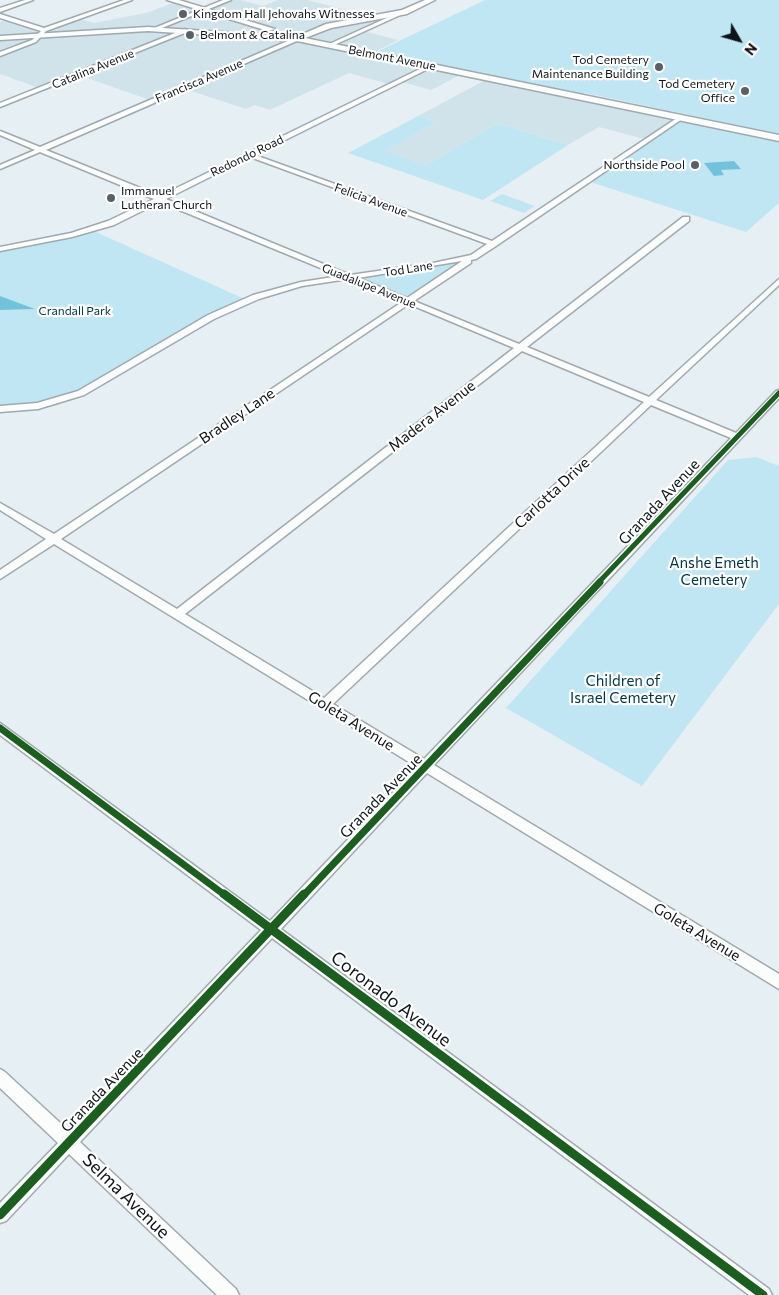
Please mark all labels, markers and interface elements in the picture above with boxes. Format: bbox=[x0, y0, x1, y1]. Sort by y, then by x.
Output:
place label: Kingdom Hall Jehovahs Witnesses bbox=[193, 7, 375, 21]
marker: Kingdom Hall Jehovahs Witnesses bbox=[177, 8, 189, 20]
north arrow bbox=[714, 15, 764, 65]
place label: Belmont & Catalina bbox=[200, 28, 305, 42]
marker: Belmont & Catalina bbox=[184, 29, 196, 41]
text: N bbox=[741, 40, 761, 59]
street label: Belmont Avenue bbox=[347, 42, 437, 74]
street label: Catalina Avenue bbox=[50, 46, 136, 92]
place label: Tod Cemetery Maintenance Building bbox=[532, 53, 649, 81]
street label: Francisca Avenue bbox=[153, 56, 245, 106]
marker: Tod Cemetery Maintenance Building bbox=[653, 61, 665, 73]
place label: Tod Cemetery Office bbox=[658, 77, 735, 105]
marker: Tod Cemetery Office bbox=[739, 85, 751, 97]
street label: Redondo Road bbox=[208, 132, 286, 180]
place label: Northside Pool bbox=[603, 158, 685, 172]
marker: Northside Pool bbox=[689, 159, 701, 171]
street label: Felicia Avenue bbox=[333, 180, 409, 220]
place label: Immanuel Lutheran Church bbox=[121, 184, 212, 212]
marker: Immanuel Lutheran Church bbox=[105, 192, 117, 204]
street label: Tod Lane bbox=[382, 258, 434, 280]
street label: Guadalupe Avenue bbox=[320, 261, 418, 311]
park label: Crandall Park bbox=[39, 304, 111, 318]
street label: Madera Avenue bbox=[385, 377, 479, 455]
street label: Bradley Lane bbox=[196, 384, 278, 448]
street label: Carlotta Drive bbox=[511, 454, 593, 532]
street label: Granada Avenue bbox=[615, 455, 703, 549]
park label: Anshe Emeth Cemetery bbox=[669, 554, 759, 589]
park label: Children of Israel Cemetery bbox=[570, 672, 676, 707]
street label: Goleta Avenue bbox=[304, 687, 398, 755]
street label: Granada Avenue bbox=[336, 750, 426, 842]
street label: Goleta Avenue bbox=[650, 899, 744, 965]
street label: Coronado Avenue bbox=[327, 947, 455, 1051]
street label: Granada Avenue bbox=[57, 1044, 147, 1136]
street label: Selma Avenue bbox=[78, 1149, 174, 1243]

